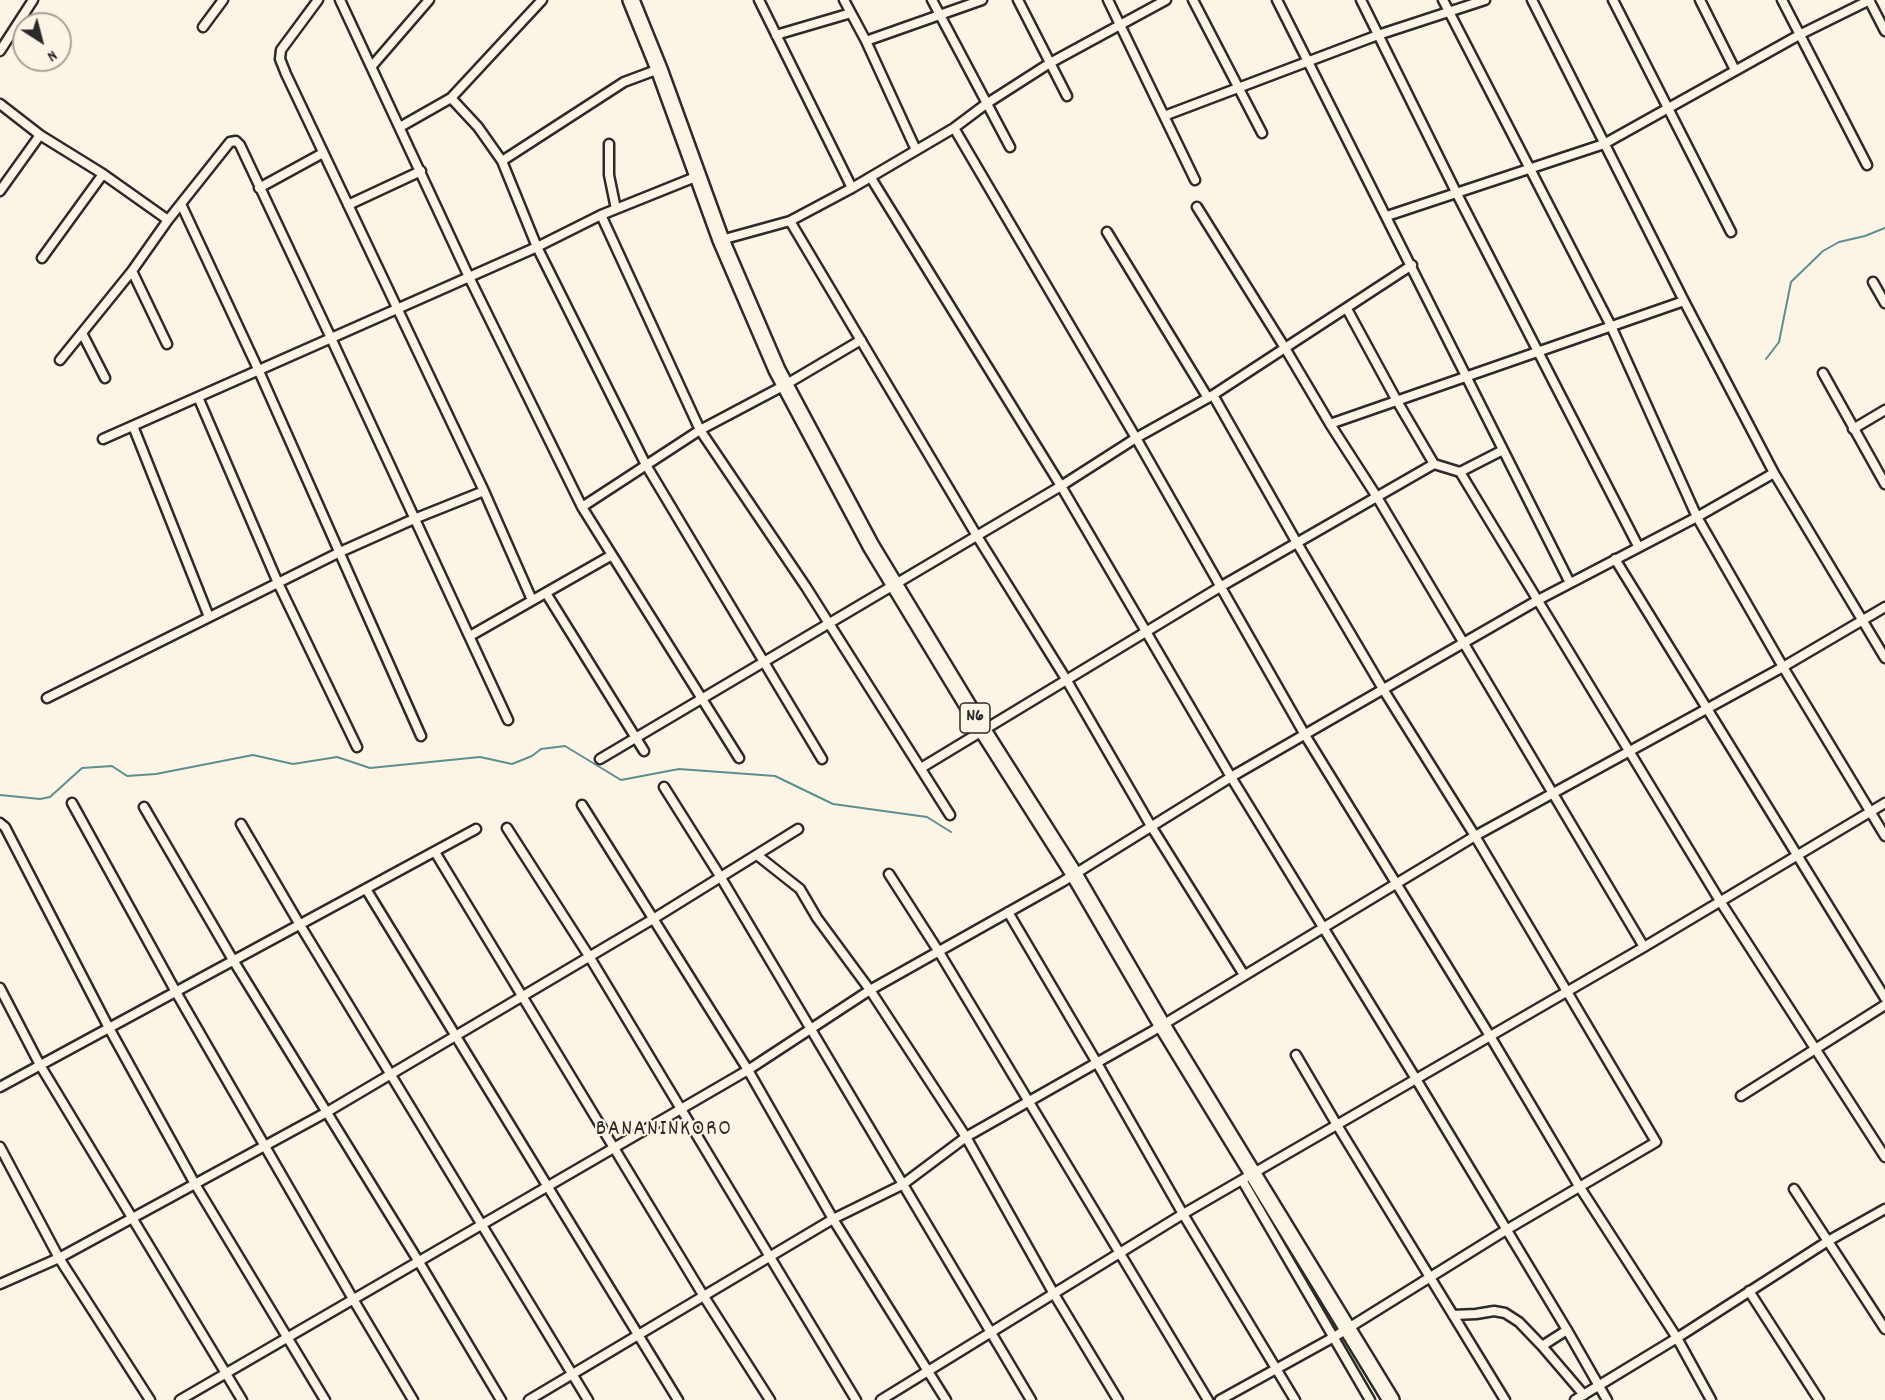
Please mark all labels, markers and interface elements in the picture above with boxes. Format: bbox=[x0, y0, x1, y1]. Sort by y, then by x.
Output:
north arrow bbox=[12, 12, 72, 72]
text: N bbox=[42, 44, 62, 67]
road number: N6 bbox=[960, 703, 990, 733]
district label: BANANINKORO bbox=[596, 1118, 732, 1144]

